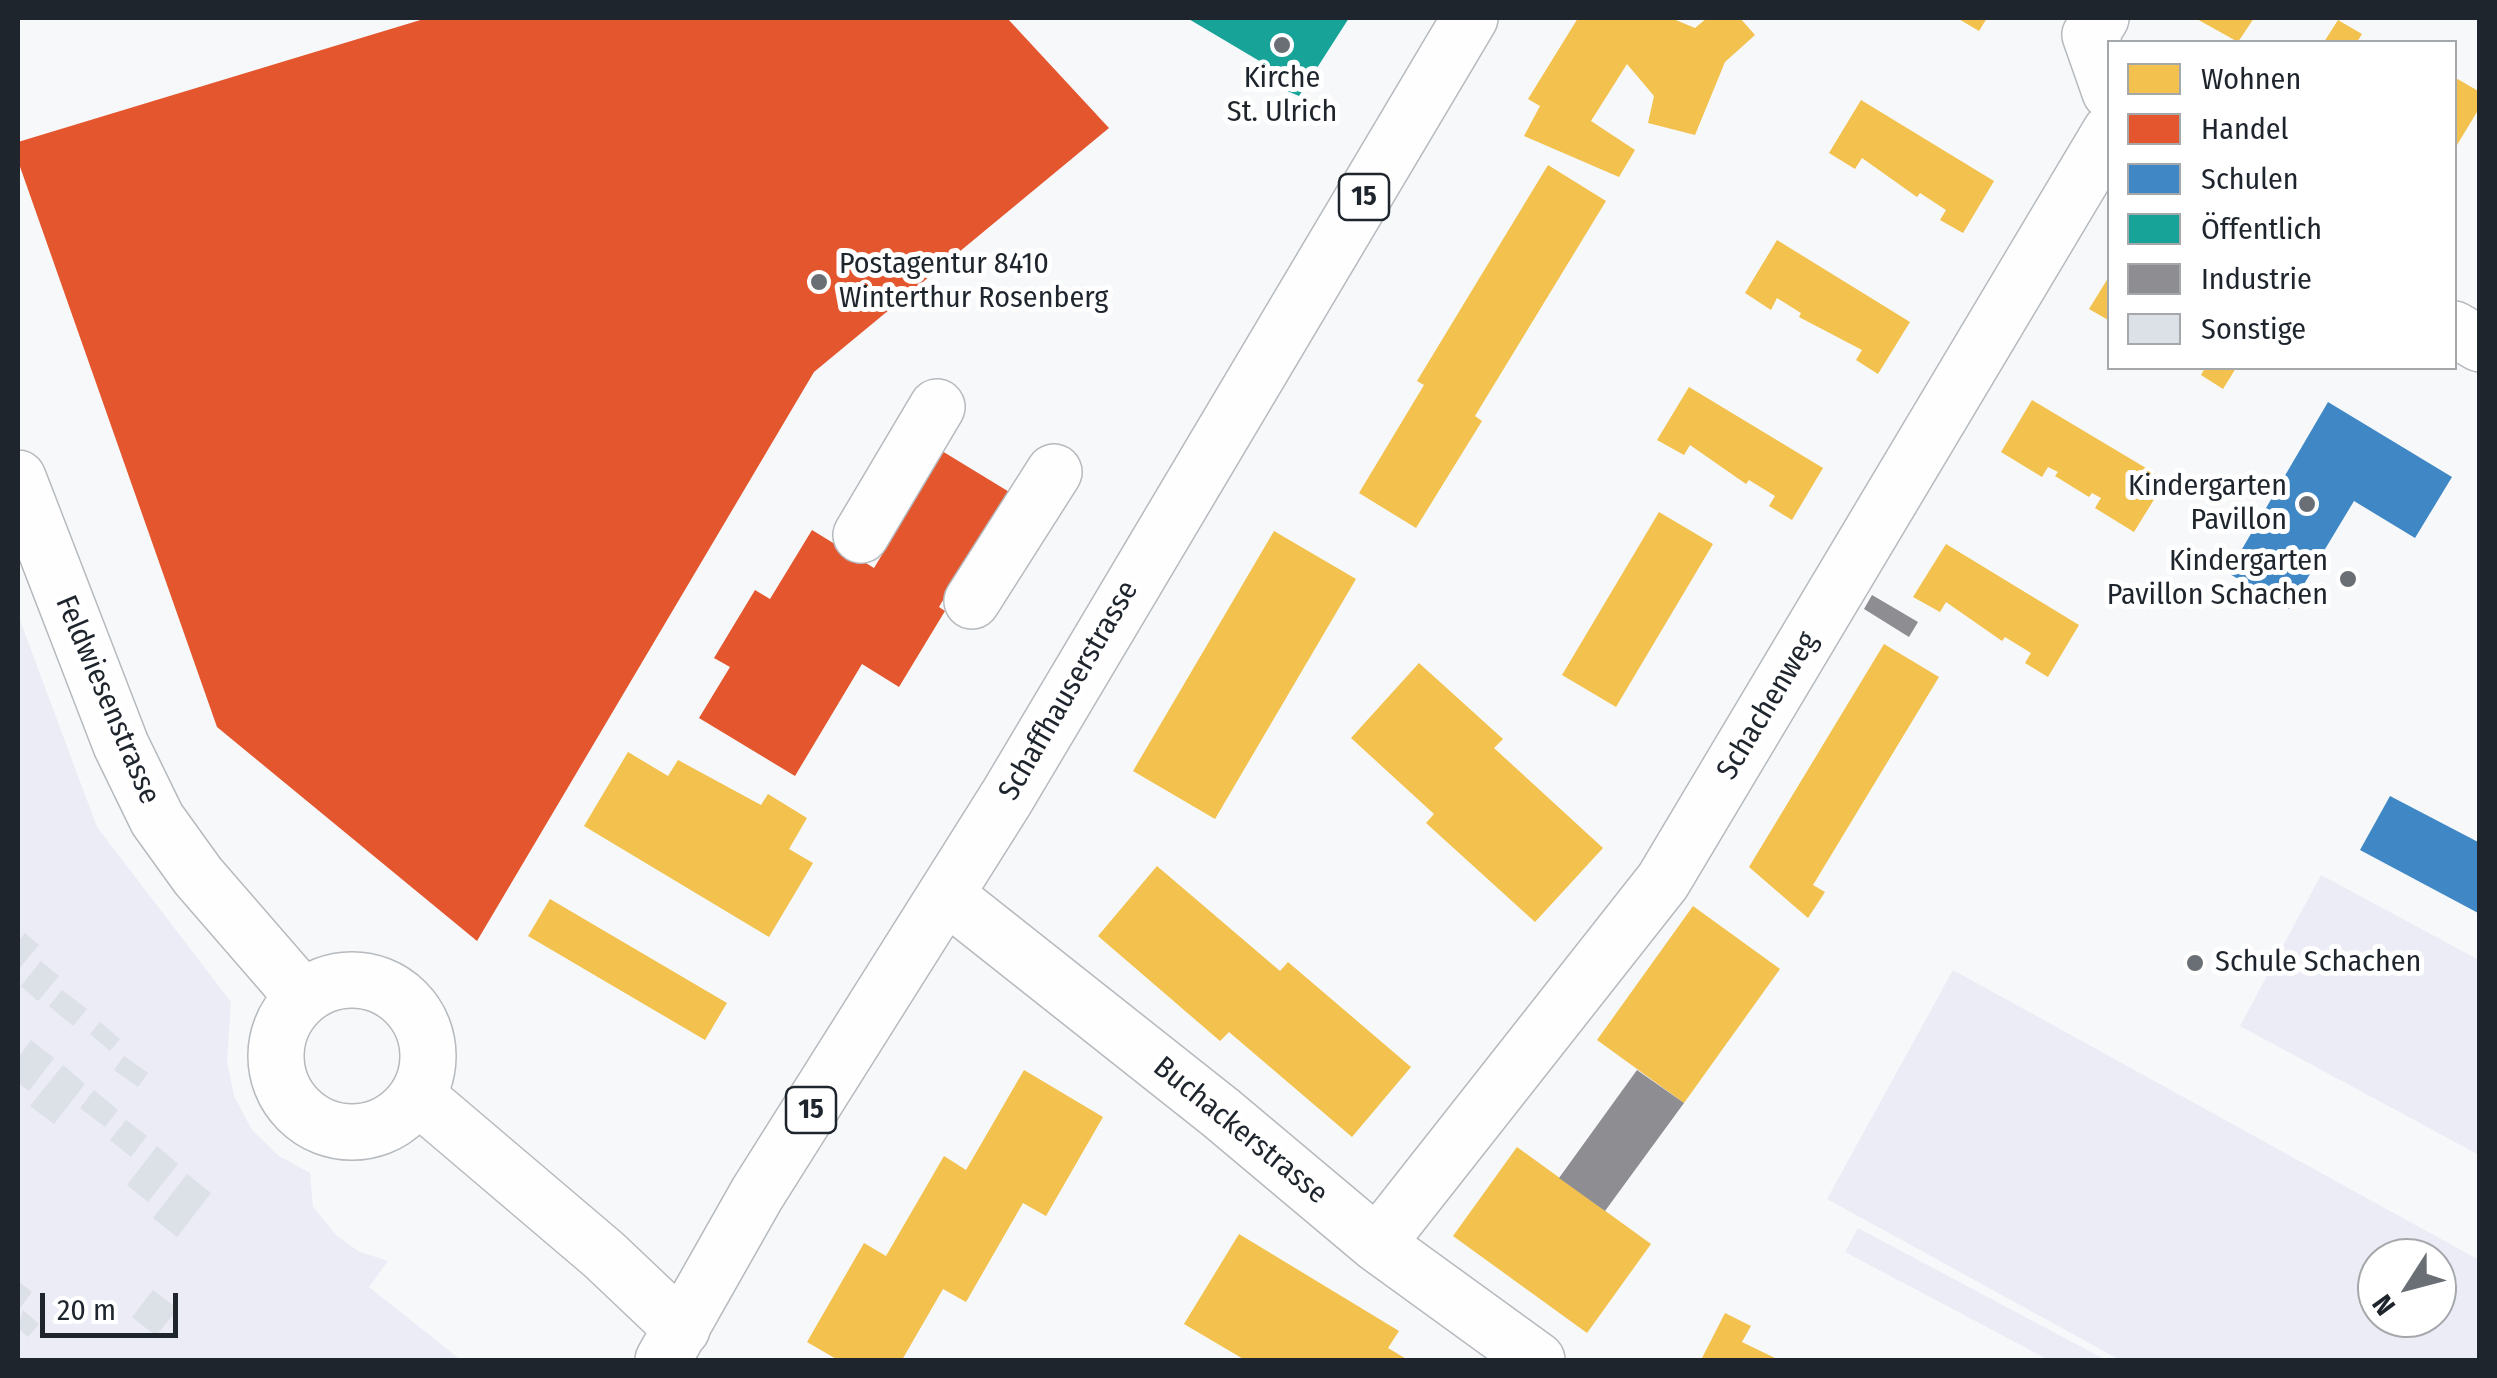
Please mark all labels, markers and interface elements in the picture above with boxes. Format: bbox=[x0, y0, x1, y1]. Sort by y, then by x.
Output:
marker: Kirche St. Ulrich bbox=[1271, 34, 1293, 56]
legend bbox=[2107, 40, 2457, 370]
place label: Kirche St. Ulrich bbox=[1227, 61, 1337, 132]
text: Wohnen bbox=[2201, 61, 2301, 97]
text: Handel bbox=[2201, 111, 2289, 147]
text: Schulen bbox=[2201, 161, 2299, 197]
road number: 15 bbox=[1339, 174, 1389, 220]
text: Öffentlich bbox=[2201, 211, 2322, 247]
place label: Postagentur 8410 Winterthur Rosenberg bbox=[839, 247, 1108, 318]
text: Industrie bbox=[2201, 261, 2312, 297]
marker: Postagentur 8410 Winterthur Rosenberg bbox=[808, 271, 830, 293]
text: Sonstige bbox=[2201, 311, 2306, 347]
place label: Kindergarten Pavillon bbox=[2128, 469, 2287, 540]
marker: Kindergarten Pavillon bbox=[2296, 493, 2318, 515]
place label: Kindergarten Pavillon Schachen bbox=[2107, 544, 2328, 614]
marker: Kindergarten Pavillon Schachen bbox=[2337, 568, 2359, 590]
street label: Schaffhauserstrasse bbox=[992, 575, 1146, 807]
street label: Feldwiesenstrasse bbox=[47, 590, 167, 810]
street label: Schachenweg bbox=[1710, 626, 1826, 786]
place label: Schule Schachen bbox=[2215, 945, 2421, 981]
marker: Schule Schachen bbox=[2184, 952, 2206, 974]
street label: Buchackerstrasse bbox=[1146, 1050, 1334, 1212]
road number: 15 bbox=[786, 1087, 836, 1133]
north arrow bbox=[2357, 1238, 2457, 1338]
scale bar bbox=[45, 1273, 182, 1335]
text: N bbox=[2366, 1288, 2402, 1321]
text: 20 m bbox=[57, 1292, 116, 1328]

